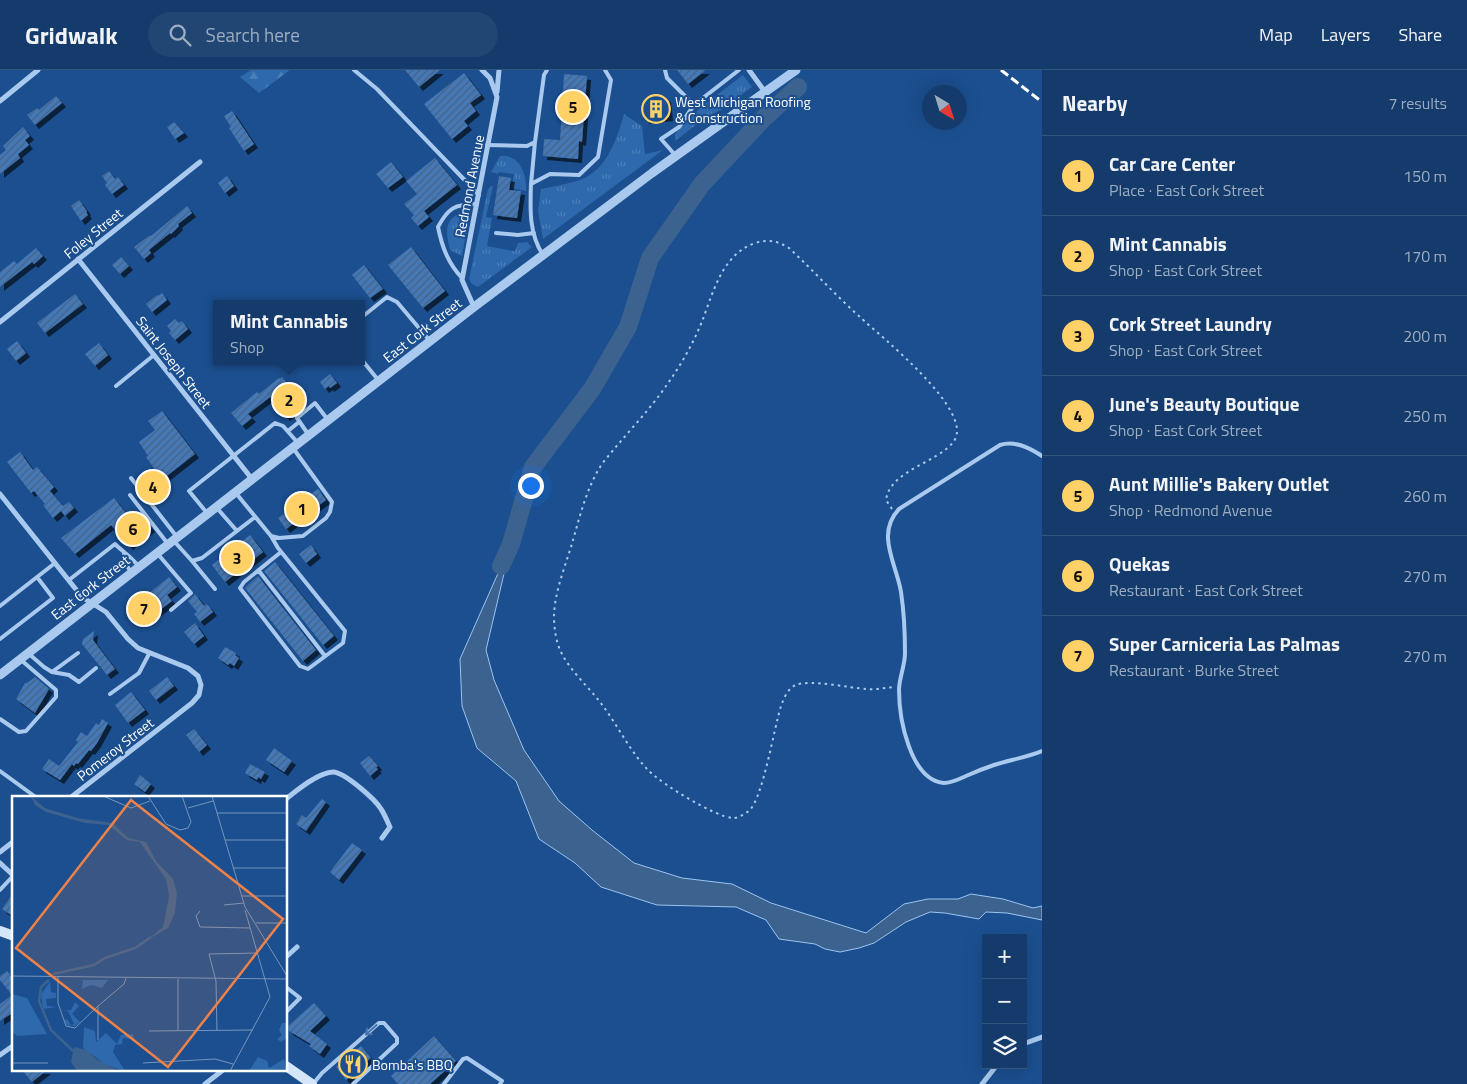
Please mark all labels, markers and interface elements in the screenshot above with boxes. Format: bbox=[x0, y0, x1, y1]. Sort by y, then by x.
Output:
search box bbox=[148, 12, 498, 57]
text: Gridwalk bbox=[25, 17, 118, 53]
text: Search here bbox=[206, 20, 300, 49]
icon: search bbox=[166, 21, 194, 49]
text: Map bbox=[1259, 21, 1293, 48]
text: Layers bbox=[1321, 21, 1370, 48]
text: Share bbox=[1398, 21, 1442, 48]
north arrow bbox=[922, 85, 967, 130]
text: Nearby bbox=[1062, 87, 1127, 119]
pin: 5 bbox=[557, 88, 589, 126]
place label: West Michigan Roofing & Construction bbox=[675, 91, 811, 128]
text: 7 results bbox=[1388, 91, 1447, 115]
building icon: West Michigan Roofing & Construction bbox=[641, 94, 671, 124]
street label: Redmond Avenue bbox=[449, 133, 489, 239]
text: Car Care Center bbox=[1109, 149, 1235, 178]
text: 1 bbox=[1074, 164, 1082, 188]
text: 150 m bbox=[1403, 164, 1447, 188]
text: Place · East Cork Street bbox=[1109, 178, 1264, 202]
street label: Foley Street bbox=[59, 203, 127, 263]
text: Mint Cannabis bbox=[1109, 229, 1227, 258]
text: 2 bbox=[1074, 244, 1082, 268]
text: 170 m bbox=[1403, 244, 1447, 268]
text: Shop · East Cork Street bbox=[1109, 258, 1262, 282]
street label: East Cork Street bbox=[378, 292, 466, 367]
popup bbox=[213, 300, 365, 365]
text: Mint Cannabis bbox=[230, 306, 348, 335]
text: Cork Street Laundry bbox=[1109, 309, 1272, 338]
street label: Saint Joseph Street bbox=[131, 311, 217, 413]
text: 3 bbox=[1074, 324, 1082, 348]
text: 200 m bbox=[1403, 324, 1447, 348]
text: Shop bbox=[230, 335, 264, 359]
text: Shop · East Cork Street bbox=[1109, 338, 1262, 362]
pin: 2 bbox=[273, 381, 305, 419]
text: June's Beauty Boutique bbox=[1109, 389, 1300, 418]
text: 4 bbox=[1074, 404, 1082, 428]
text: 250 m bbox=[1403, 404, 1447, 428]
text: Shop · East Cork Street bbox=[1109, 418, 1262, 442]
pin: 4 bbox=[137, 468, 169, 506]
text: Aunt Millie's Bakery Outlet bbox=[1109, 469, 1329, 498]
your location bbox=[518, 473, 544, 499]
text: 5 bbox=[1074, 484, 1082, 508]
text: 260 m bbox=[1403, 484, 1447, 508]
pin: 1 bbox=[286, 490, 318, 528]
text: Shop · Redmond Avenue bbox=[1109, 498, 1272, 522]
pin: 6 bbox=[117, 510, 149, 548]
pin: 3 bbox=[221, 539, 253, 577]
street label: East Cork Street bbox=[46, 549, 134, 624]
text: Quekas bbox=[1109, 549, 1170, 578]
text: 6 bbox=[1074, 564, 1082, 588]
text: 270 m bbox=[1403, 564, 1447, 588]
text: Restaurant · East Cork Street bbox=[1109, 578, 1303, 602]
pin: 7 bbox=[128, 590, 160, 628]
text: Super Carniceria Las Palmas bbox=[1109, 629, 1340, 658]
text: 7 bbox=[1074, 644, 1082, 668]
text: 270 m bbox=[1403, 644, 1447, 668]
text: Restaurant · Burke Street bbox=[1109, 658, 1279, 682]
street label: Pomeroy Street bbox=[72, 712, 158, 786]
inset map bbox=[12, 796, 288, 1072]
map controls bbox=[982, 934, 1027, 1069]
button: + bbox=[982, 934, 1027, 979]
button: − bbox=[982, 979, 1027, 1024]
one-way arrow bbox=[364, 1024, 377, 1036]
button: layers bbox=[982, 1024, 1027, 1069]
restaurant icon: Bomba's BBQ bbox=[338, 1049, 368, 1079]
place label: Bomba's BBQ bbox=[372, 1054, 453, 1075]

